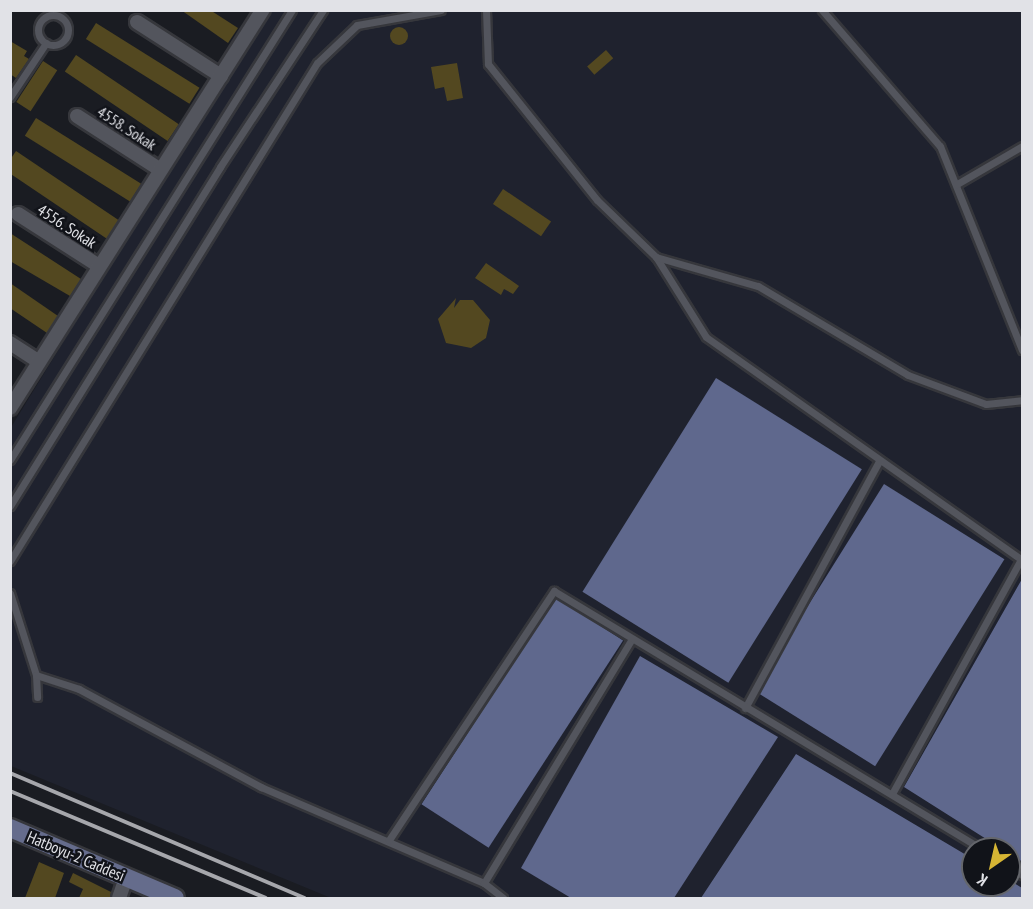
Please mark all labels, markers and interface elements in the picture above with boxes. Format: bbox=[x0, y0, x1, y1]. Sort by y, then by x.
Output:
street label: 4558. Sokak bbox=[93, 102, 161, 154]
street label: 4556. Sokak bbox=[33, 200, 101, 252]
street label: Hatboyu-2 Caddesi bbox=[24, 827, 128, 885]
north arrow bbox=[961, 837, 1021, 897]
text: K bbox=[973, 870, 991, 891]

